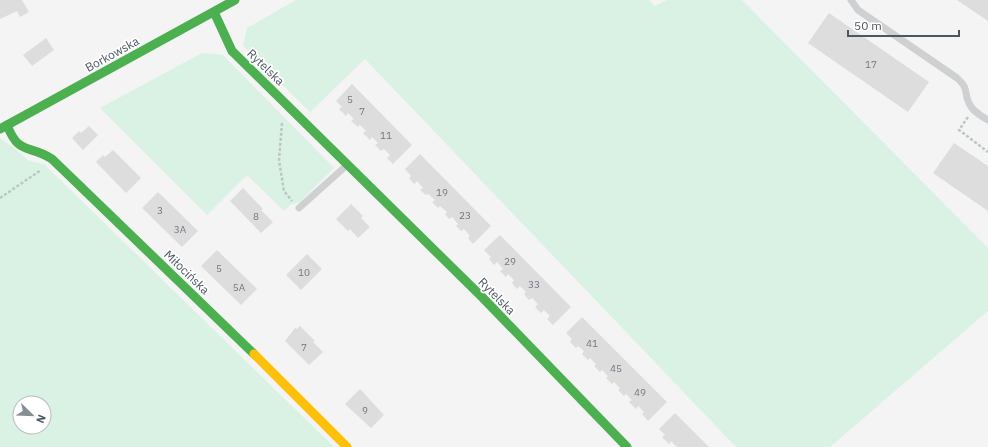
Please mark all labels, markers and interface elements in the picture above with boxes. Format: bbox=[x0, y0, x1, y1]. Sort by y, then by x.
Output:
scale bar bbox=[848, 12, 959, 38]
text: 50 m bbox=[854, 18, 882, 33]
street label: Borkowska bbox=[82, 33, 142, 75]
street label: Rytelska bbox=[244, 46, 288, 89]
house number: 17 bbox=[865, 58, 877, 71]
house number: 5 bbox=[347, 93, 353, 106]
house number: 7 bbox=[359, 105, 365, 118]
house number: 11 bbox=[380, 129, 392, 142]
house number: 19 bbox=[436, 186, 448, 199]
house number: 3 bbox=[157, 204, 163, 217]
house number: 23 bbox=[459, 209, 471, 222]
house number: 8 bbox=[253, 210, 259, 223]
house number: 3A bbox=[174, 223, 187, 236]
street label: Miłocińska bbox=[161, 247, 213, 298]
house number: 29 bbox=[504, 255, 516, 268]
house number: 5 bbox=[216, 262, 222, 275]
house number: 10 bbox=[298, 266, 310, 279]
street label: Rytelska bbox=[475, 274, 519, 318]
house number: 33 bbox=[528, 278, 540, 291]
house number: 5A bbox=[233, 281, 246, 294]
house number: 41 bbox=[586, 337, 598, 350]
house number: 7 bbox=[301, 341, 307, 354]
house number: 45 bbox=[610, 362, 622, 375]
house number: 49 bbox=[634, 386, 646, 399]
north arrow bbox=[12, 395, 52, 435]
house number: 9 bbox=[362, 404, 368, 417]
text: N bbox=[33, 413, 49, 425]

